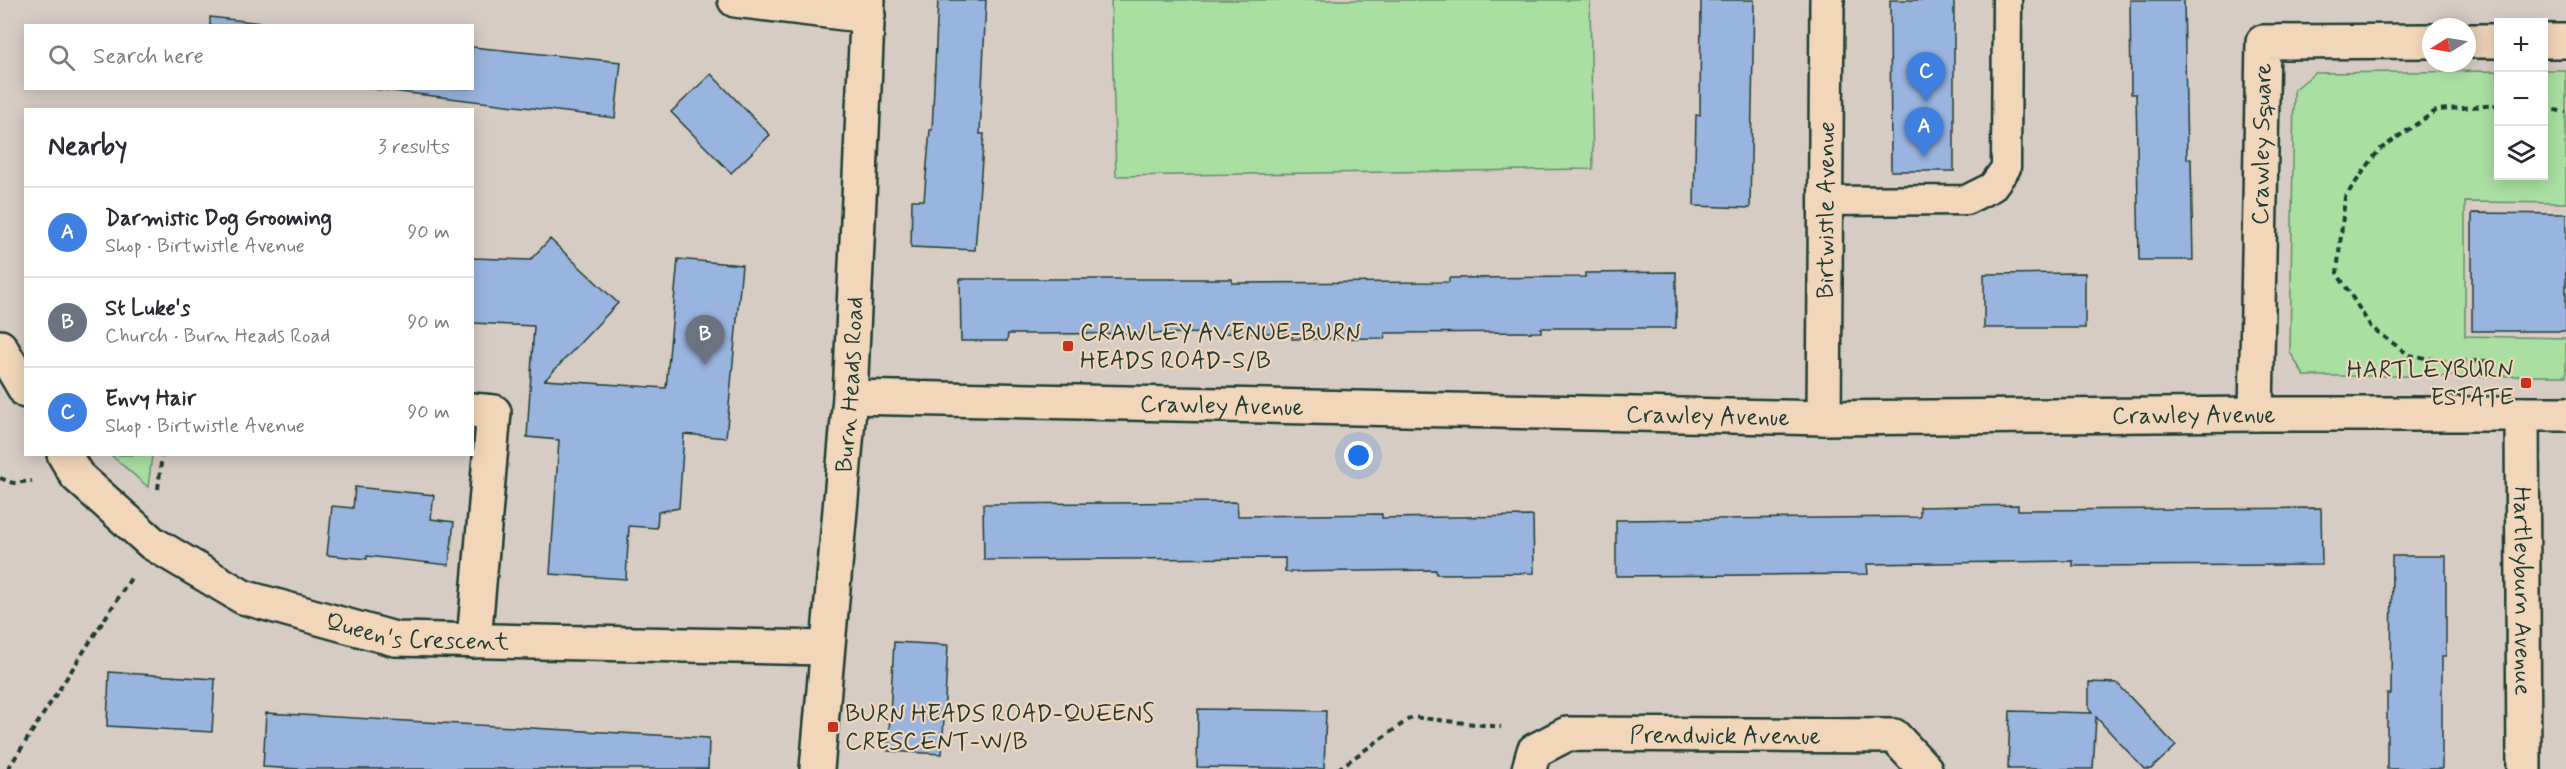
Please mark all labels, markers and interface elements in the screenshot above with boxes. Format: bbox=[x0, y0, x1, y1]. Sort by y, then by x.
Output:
north arrow bbox=[2422, 18, 2476, 72]
map controls bbox=[2494, 18, 2548, 180]
button: + bbox=[2494, 18, 2548, 72]
search box bbox=[24, 24, 474, 90]
icon: search bbox=[45, 41, 78, 74]
text: Search here bbox=[93, 43, 204, 71]
pin: C bbox=[1906, 52, 1946, 102]
street label: Crawley Square bbox=[2246, 63, 2280, 225]
button: − bbox=[2494, 72, 2548, 126]
pin: A bbox=[1904, 108, 1944, 157]
street label: Birtwistle Avenue bbox=[1811, 121, 1843, 299]
button: layers bbox=[2494, 126, 2548, 180]
text: Nearby bbox=[48, 130, 127, 164]
text: 3 results bbox=[378, 134, 450, 161]
text: Darmistic Dog Grooming bbox=[105, 205, 332, 233]
text: A bbox=[61, 219, 74, 246]
text: 90 m bbox=[407, 219, 450, 246]
text: Shop · Birtwistle Avenue bbox=[105, 233, 305, 260]
text: St Luke's bbox=[105, 295, 190, 323]
street label: Burn Heads Road bbox=[829, 296, 872, 474]
text: B bbox=[61, 309, 74, 336]
text: 90 m bbox=[407, 309, 450, 336]
pin: B bbox=[686, 316, 724, 365]
place label: CRAWLEY AVENUE-BURN HEADS ROAD-S/B bbox=[1080, 318, 1361, 377]
text: Church · Burn Heads Road bbox=[105, 323, 330, 350]
marker: CRAWLEY AVENUE-BURN HEADS ROAD-S/B bbox=[1061, 339, 1075, 353]
place label: HARTLEYBURN ESTATE bbox=[2347, 355, 2514, 414]
marker: HARTLEYBURN ESTATE bbox=[2519, 376, 2533, 390]
text: Envy Hair bbox=[105, 385, 196, 413]
street label: Crawley Avenue bbox=[1140, 389, 1304, 424]
text: C bbox=[60, 399, 75, 426]
text: 90 m bbox=[407, 399, 450, 426]
street label: Crawley Avenue bbox=[1626, 400, 1790, 434]
street label: Crawley Avenue bbox=[2112, 400, 2276, 432]
text: Shop · Birtwistle Avenue bbox=[105, 413, 305, 440]
your location bbox=[1344, 441, 1373, 470]
street label: Hartleyburn Avenue bbox=[2505, 486, 2538, 696]
street label: Queen's Crescent bbox=[322, 607, 509, 658]
place label: BURN HEADS ROAD-QUEENS CRESCENT-W/B bbox=[845, 699, 1155, 758]
marker: BURN HEADS ROAD-QUEENS CRESCENT-W/B bbox=[826, 720, 840, 734]
street label: Prendwick Avenue bbox=[1629, 720, 1821, 753]

